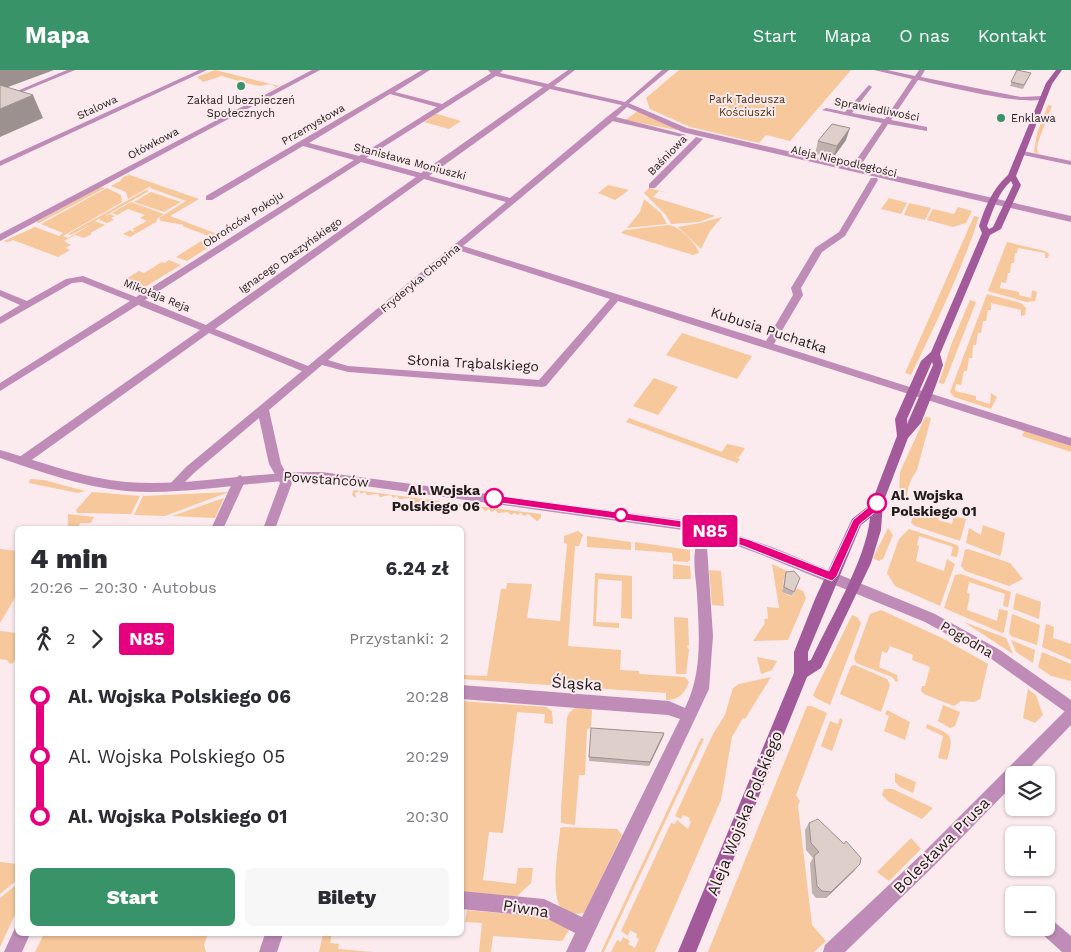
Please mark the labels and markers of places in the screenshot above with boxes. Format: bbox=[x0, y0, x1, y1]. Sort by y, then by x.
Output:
marker: Zakład Ubezpieczeń Społecznych bbox=[235, 80, 247, 92]
place label: Zakład Ubezpieczeń Społecznych bbox=[187, 94, 295, 120]
marker: Enklawa bbox=[995, 112, 1007, 124]
place label: Enklawa bbox=[1011, 112, 1056, 125]
place label: Al. Wojska Polskiego 06 bbox=[392, 482, 481, 514]
place label: Al. Wojska Polskiego 01 bbox=[891, 487, 977, 519]
marker: Al. Wojska Polskiego 06 bbox=[484, 488, 504, 508]
marker: Al. Wojska Polskiego 01 bbox=[867, 493, 887, 513]
unlabelled marker bbox=[614, 508, 628, 522]

